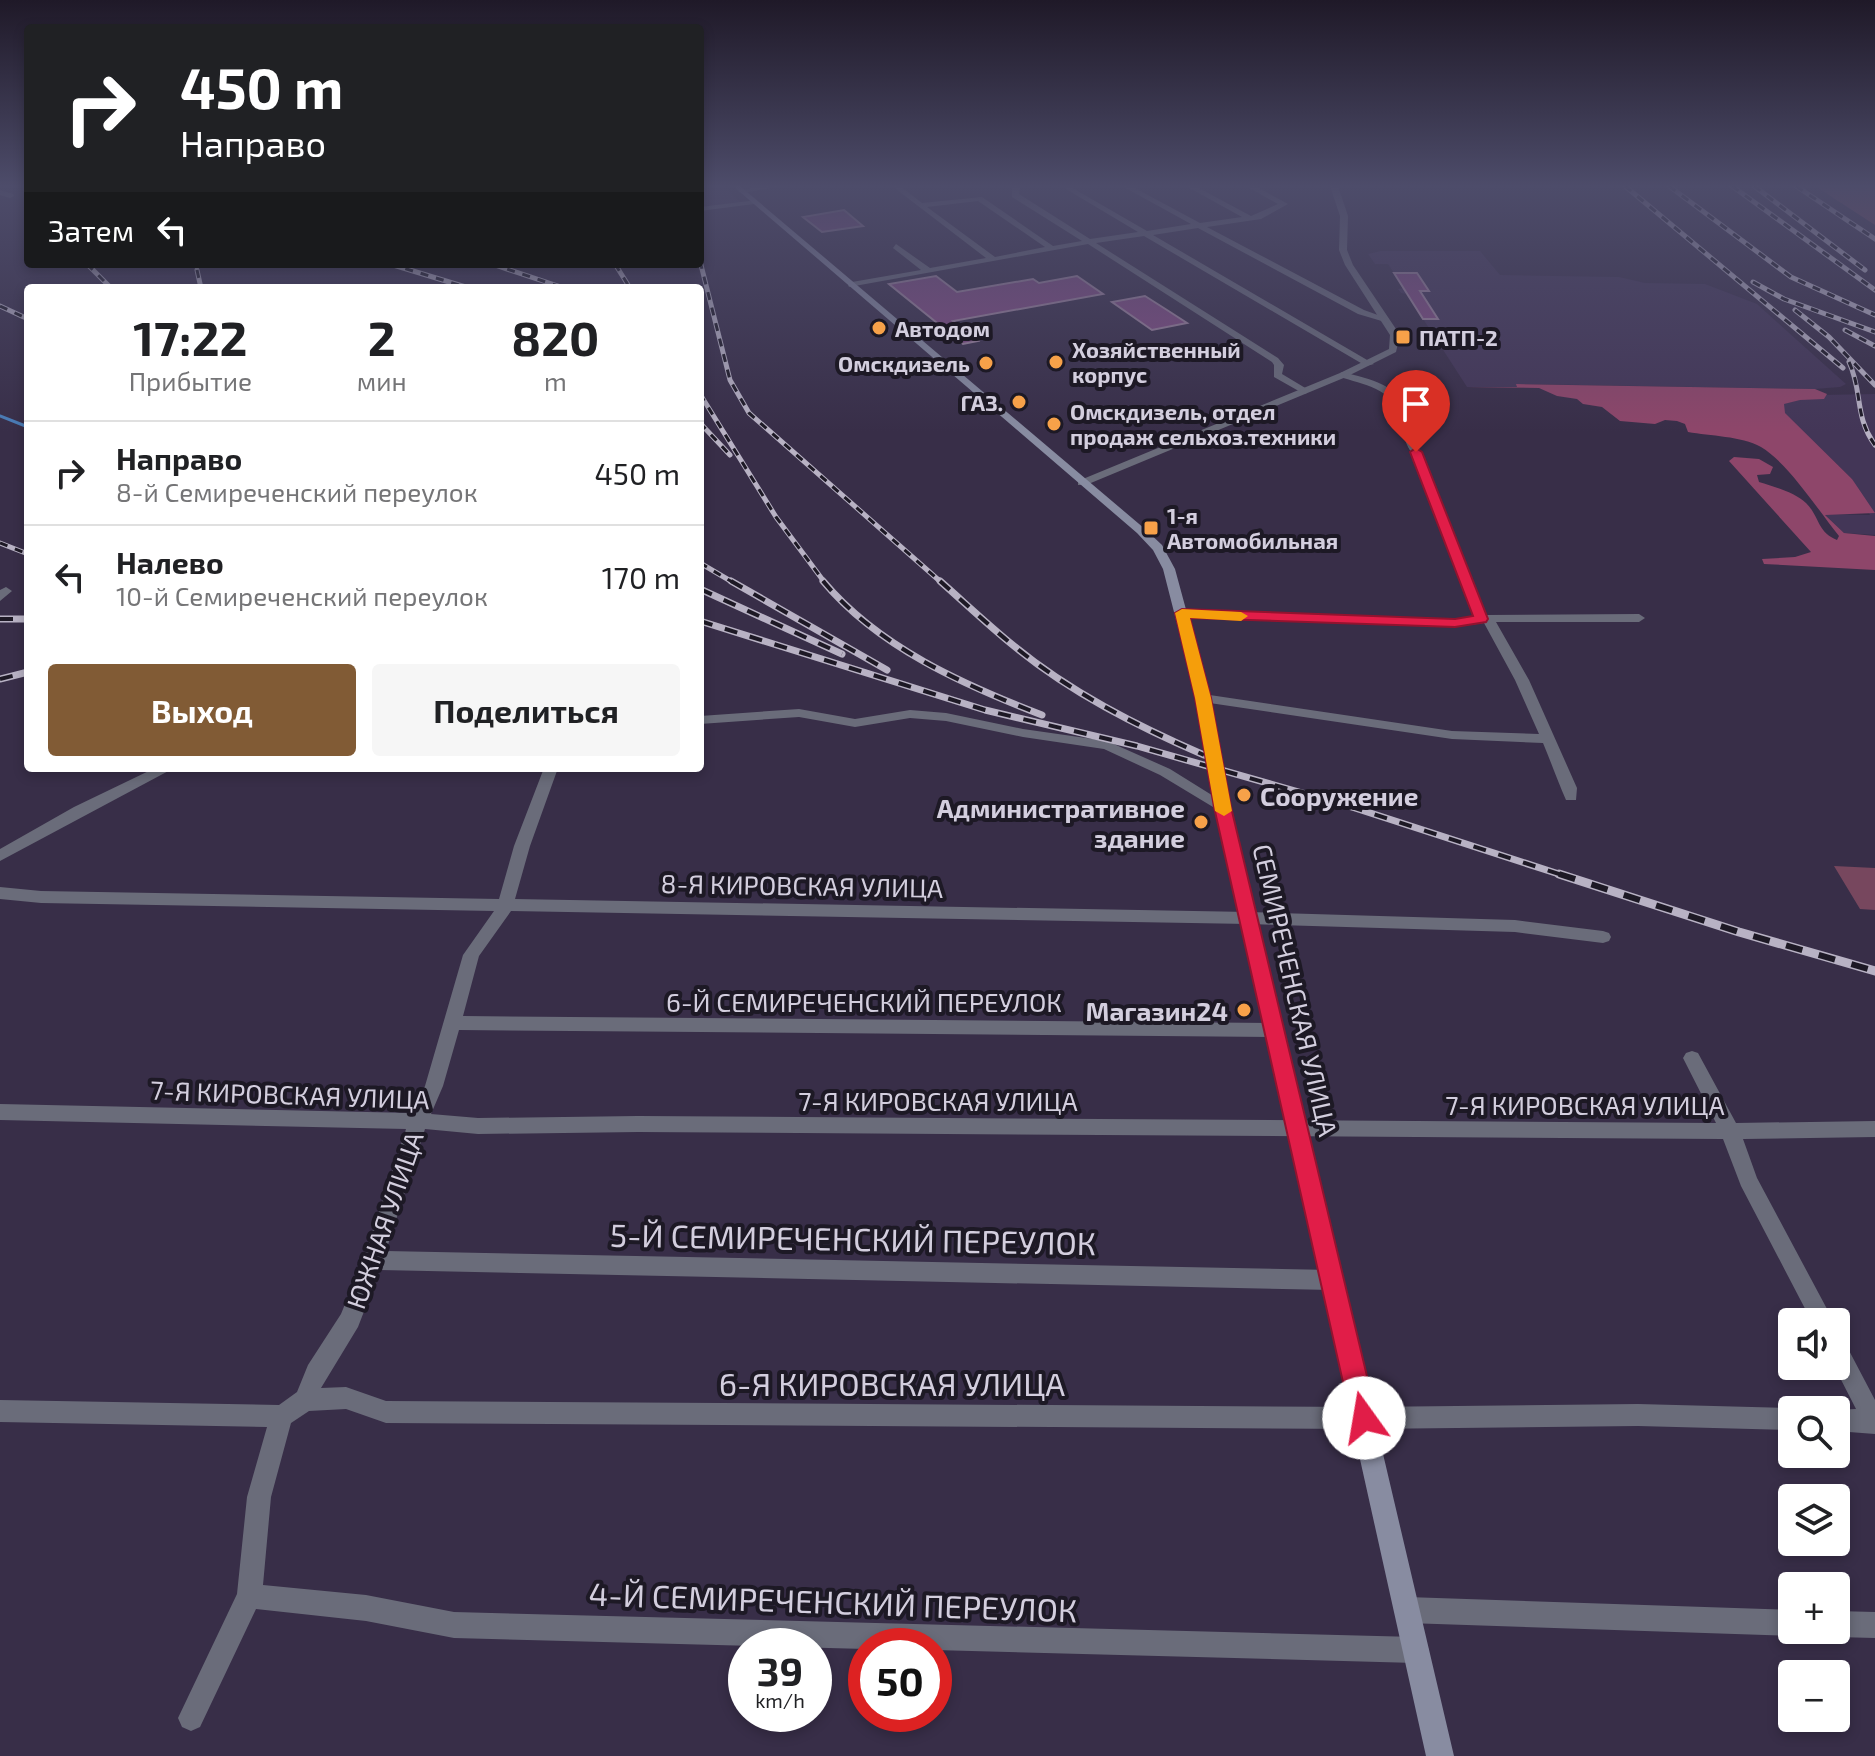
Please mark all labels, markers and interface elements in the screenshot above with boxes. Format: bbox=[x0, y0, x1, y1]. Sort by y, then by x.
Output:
text: 450 m bbox=[180, 53, 343, 120]
icon: right bbox=[48, 56, 152, 160]
text: Направо bbox=[180, 121, 326, 164]
icon: left bbox=[150, 208, 194, 252]
text: Затем bbox=[48, 212, 134, 248]
text: 17:22 bbox=[133, 308, 247, 366]
text: 2 bbox=[368, 308, 396, 366]
text: 820 bbox=[511, 308, 599, 366]
place label: Автодом bbox=[895, 315, 990, 341]
marker: Автодом bbox=[870, 319, 888, 337]
place label: ПАТП-2 bbox=[1419, 324, 1498, 350]
marker: ПАТП-2 bbox=[1394, 328, 1412, 346]
place label: Хозяйственный корпус bbox=[1072, 336, 1241, 387]
place label: Омскдизель bbox=[838, 350, 970, 376]
marker: Хозяйственный корпус bbox=[1047, 353, 1065, 371]
marker: Омскдизель bbox=[977, 354, 995, 372]
text: Прибытие bbox=[129, 365, 252, 396]
text: мин bbox=[357, 365, 407, 396]
text: m bbox=[544, 365, 567, 396]
pin bbox=[1382, 370, 1450, 452]
icon: arrive bbox=[1394, 382, 1438, 426]
place label: ГАЗ. bbox=[961, 389, 1003, 415]
marker: ГАЗ. bbox=[1010, 393, 1028, 411]
place label: Омскдизель, отдел продаж сельхоз.техники bbox=[1070, 398, 1336, 449]
marker: Омскдизель, отдел продаж сельхоз.техники bbox=[1045, 415, 1063, 433]
text: Направо bbox=[116, 440, 242, 476]
icon: right bbox=[48, 451, 92, 495]
text: 450 m bbox=[594, 455, 680, 491]
text: 8-й Семиреченский переулок bbox=[116, 476, 478, 507]
place label: 1-я Автомобильная bbox=[1167, 502, 1338, 553]
marker: 1-я Автомобильная bbox=[1142, 519, 1160, 537]
text: Налево bbox=[116, 544, 224, 580]
icon: left bbox=[48, 555, 92, 599]
text: 170 m bbox=[602, 559, 680, 595]
text: 10-й Семиреченский переулок bbox=[116, 580, 488, 611]
button: Выход bbox=[48, 664, 356, 756]
button: Поделиться bbox=[372, 664, 680, 756]
place label: Сооружение bbox=[1260, 780, 1418, 811]
marker: Сооружение bbox=[1235, 786, 1253, 804]
place label: Административное здание bbox=[937, 792, 1185, 853]
marker: Административное здание bbox=[1192, 813, 1210, 831]
street label: СЕМИРЕЧЕНСКАЯ УЛИЦА bbox=[1247, 841, 1345, 1139]
street label: 8-Я КИРОВСКАЯ УЛИЦА bbox=[661, 867, 943, 903]
street label: 6-Й СЕМИРЕЧЕНСКИЙ ПЕРЕУЛОК bbox=[666, 986, 1062, 1017]
place label: Магазин24 bbox=[1086, 995, 1228, 1026]
marker: Магазин24 bbox=[1235, 1001, 1253, 1019]
street label: 7-Я КИРОВСКАЯ УЛИЦА bbox=[150, 1074, 430, 1114]
street label: 7-Я КИРОВСКАЯ УЛИЦА bbox=[798, 1085, 1078, 1116]
street label: 7-Я КИРОВСКАЯ УЛИЦА bbox=[1445, 1089, 1725, 1120]
street label: ЮЖНАЯ УЛИЦА bbox=[339, 1127, 429, 1313]
street label: 5-Й СЕМИРЕЧЕНСКИЙ ПЕРЕУЛОК bbox=[610, 1215, 1096, 1261]
map controls bbox=[1778, 1308, 1850, 1732]
button: sound bbox=[1778, 1308, 1850, 1380]
street label: 6-Я КИРОВСКАЯ УЛИЦА bbox=[719, 1364, 1065, 1402]
position arrow bbox=[1322, 1376, 1406, 1460]
button: search bbox=[1778, 1396, 1850, 1468]
button: layers bbox=[1778, 1484, 1850, 1556]
button: + bbox=[1778, 1572, 1850, 1644]
street label: 4-Й СЕМИРЕЧЕНСКИЙ ПЕРЕУЛОК bbox=[588, 1573, 1078, 1629]
speed limit sign: 50 bbox=[848, 1628, 952, 1732]
text: 39 bbox=[757, 1646, 803, 1694]
button: − bbox=[1778, 1660, 1850, 1732]
text: km/h bbox=[755, 1688, 805, 1712]

